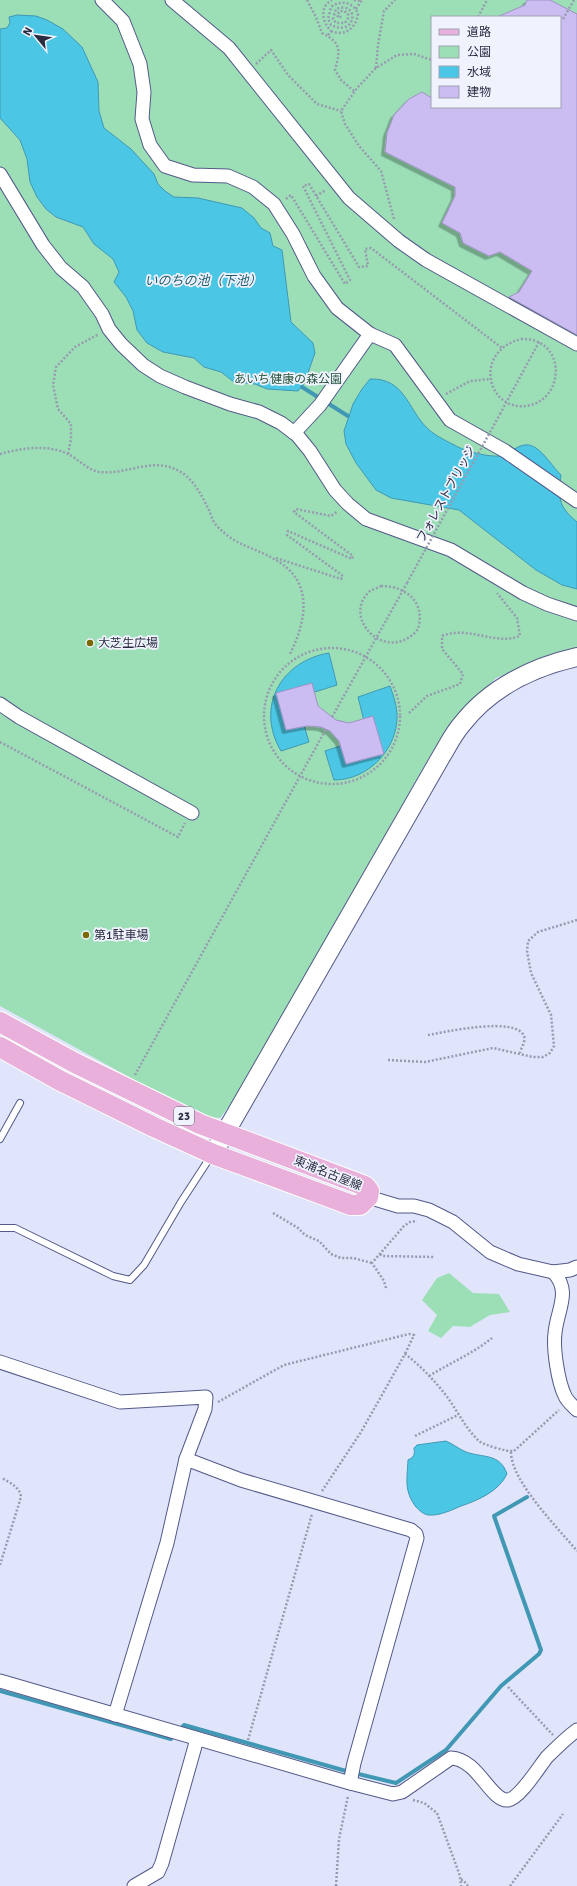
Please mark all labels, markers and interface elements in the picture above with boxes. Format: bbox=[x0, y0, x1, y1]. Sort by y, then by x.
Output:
north arrow bbox=[16, 16, 56, 56]
legend bbox=[431, 16, 561, 108]
text: N bbox=[20, 25, 35, 38]
text: 道路 bbox=[467, 25, 491, 40]
text: 公園 bbox=[467, 45, 491, 60]
text: 水域 bbox=[467, 65, 491, 80]
text: 建物 bbox=[467, 85, 491, 100]
water label: いのちの池（下池） bbox=[144, 273, 262, 289]
park label: あいち健康の森公園 bbox=[234, 372, 342, 387]
street label: フォレストブリッジ bbox=[414, 443, 479, 545]
place label: 大芝生広場 bbox=[98, 636, 158, 651]
marker: 大芝生広場 bbox=[85, 638, 95, 648]
place label: 第1駐車場 bbox=[94, 928, 148, 943]
marker: 第1駐車場 bbox=[81, 930, 91, 940]
road number: 23 bbox=[174, 1107, 194, 1125]
street label: 東浦名古屋線 bbox=[292, 1153, 364, 1194]

